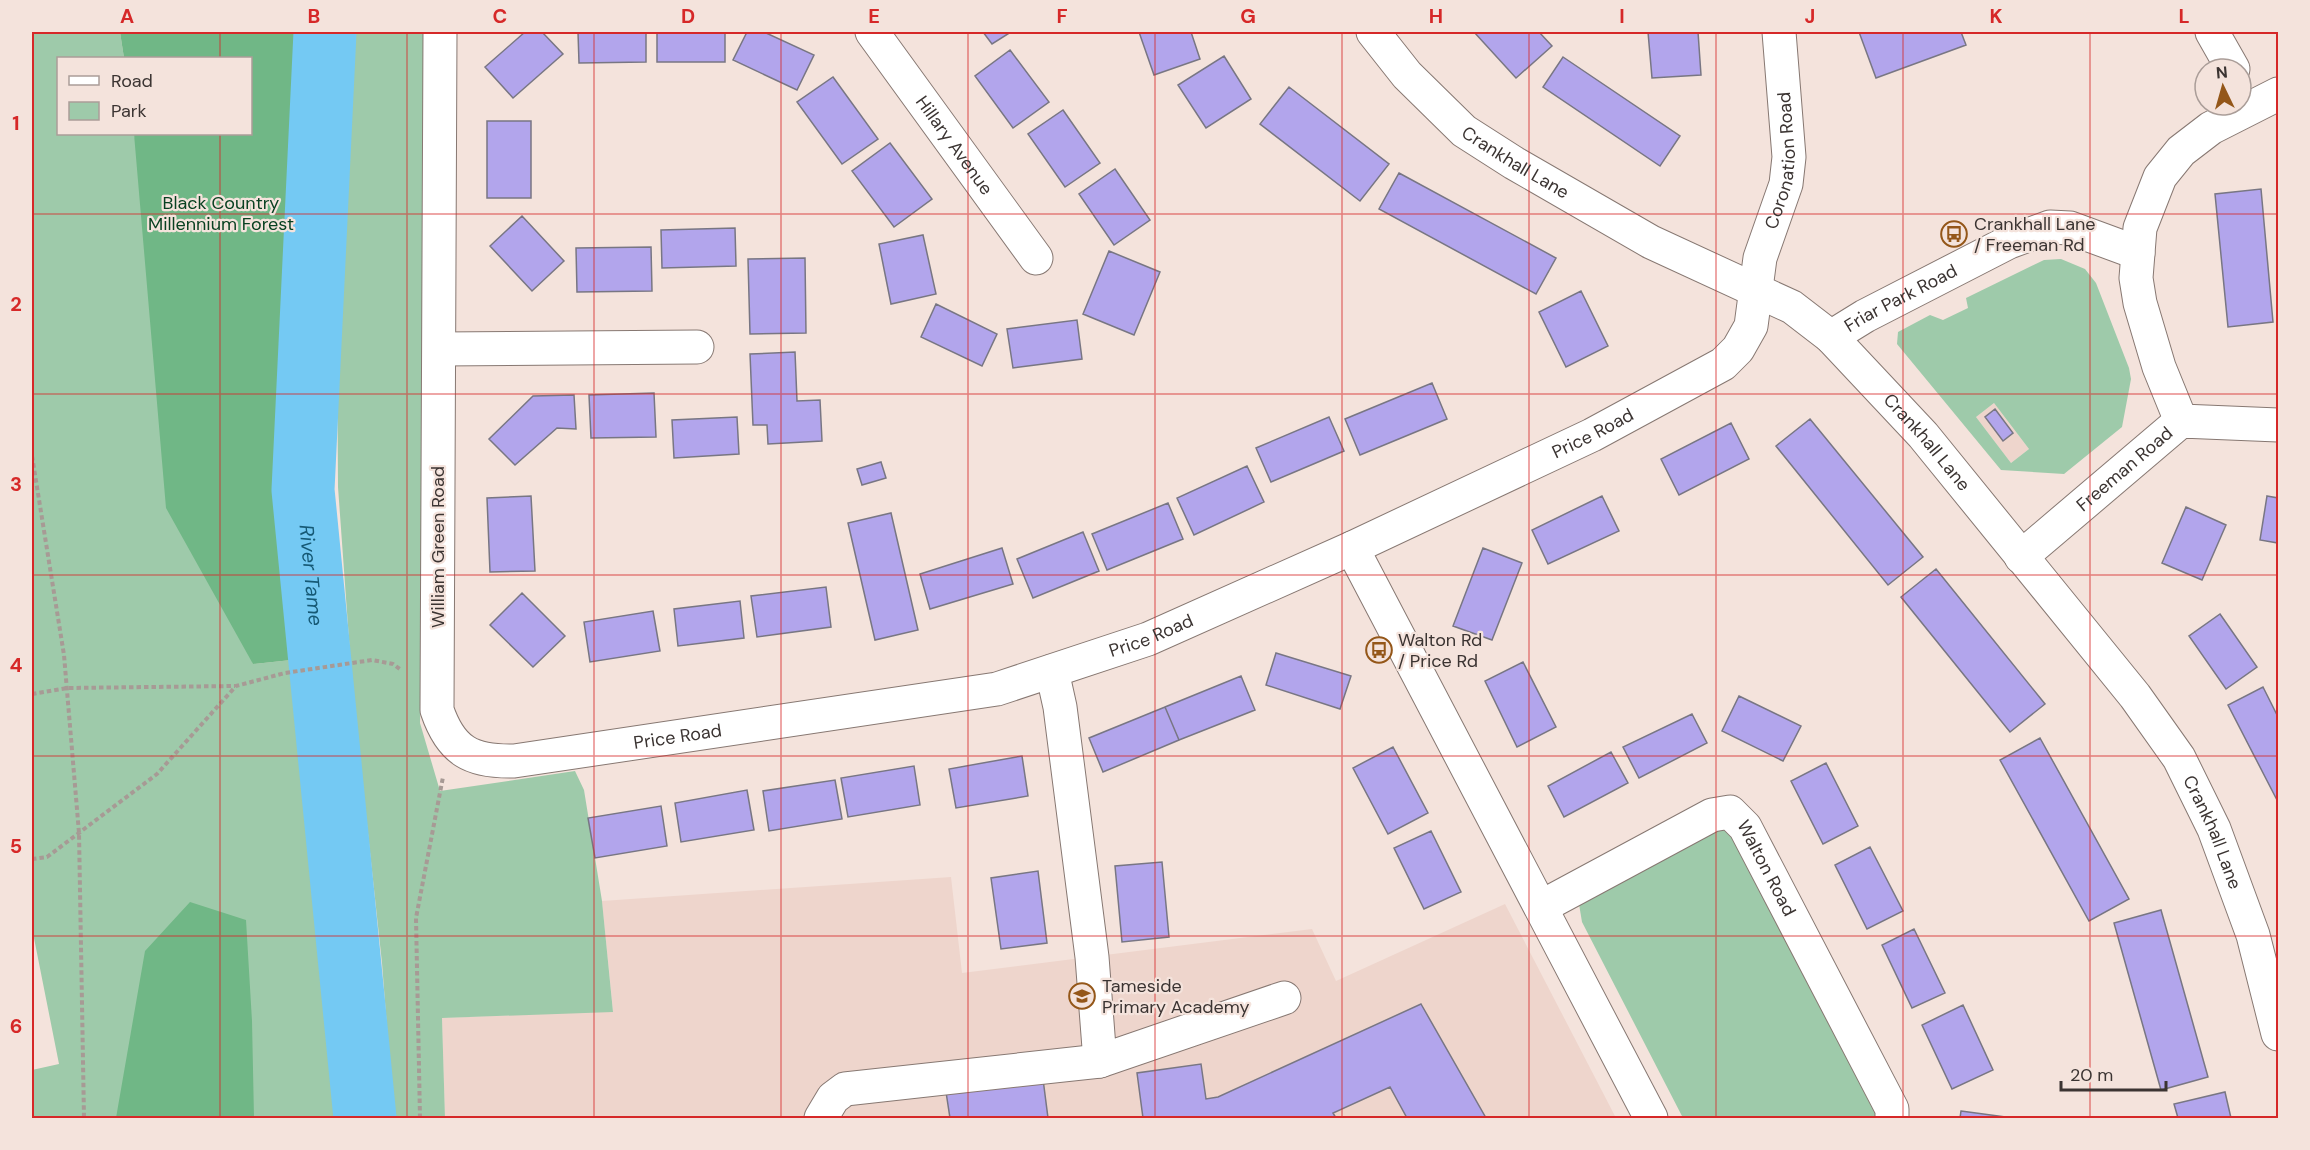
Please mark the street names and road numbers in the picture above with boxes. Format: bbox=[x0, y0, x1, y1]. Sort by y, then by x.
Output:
street label: Hillary Avenue bbox=[910, 91, 998, 200]
street label: Coronation Road bbox=[1759, 91, 1801, 232]
street label: Crankhall Lane bbox=[1457, 121, 1573, 204]
street label: Friar Park Road bbox=[1840, 259, 1961, 338]
street label: Crankhall Lane bbox=[1878, 388, 1976, 496]
street label: Price Road bbox=[1548, 403, 1638, 464]
street label: Freeman Road bbox=[2071, 421, 2178, 517]
street label: William Green Road bbox=[426, 466, 450, 628]
street label: Price Road bbox=[1106, 608, 1197, 663]
street label: Price Road bbox=[632, 718, 723, 755]
street label: Crankhall Lane bbox=[2177, 771, 2247, 893]
street label: Walton Road bbox=[1732, 816, 1801, 920]

